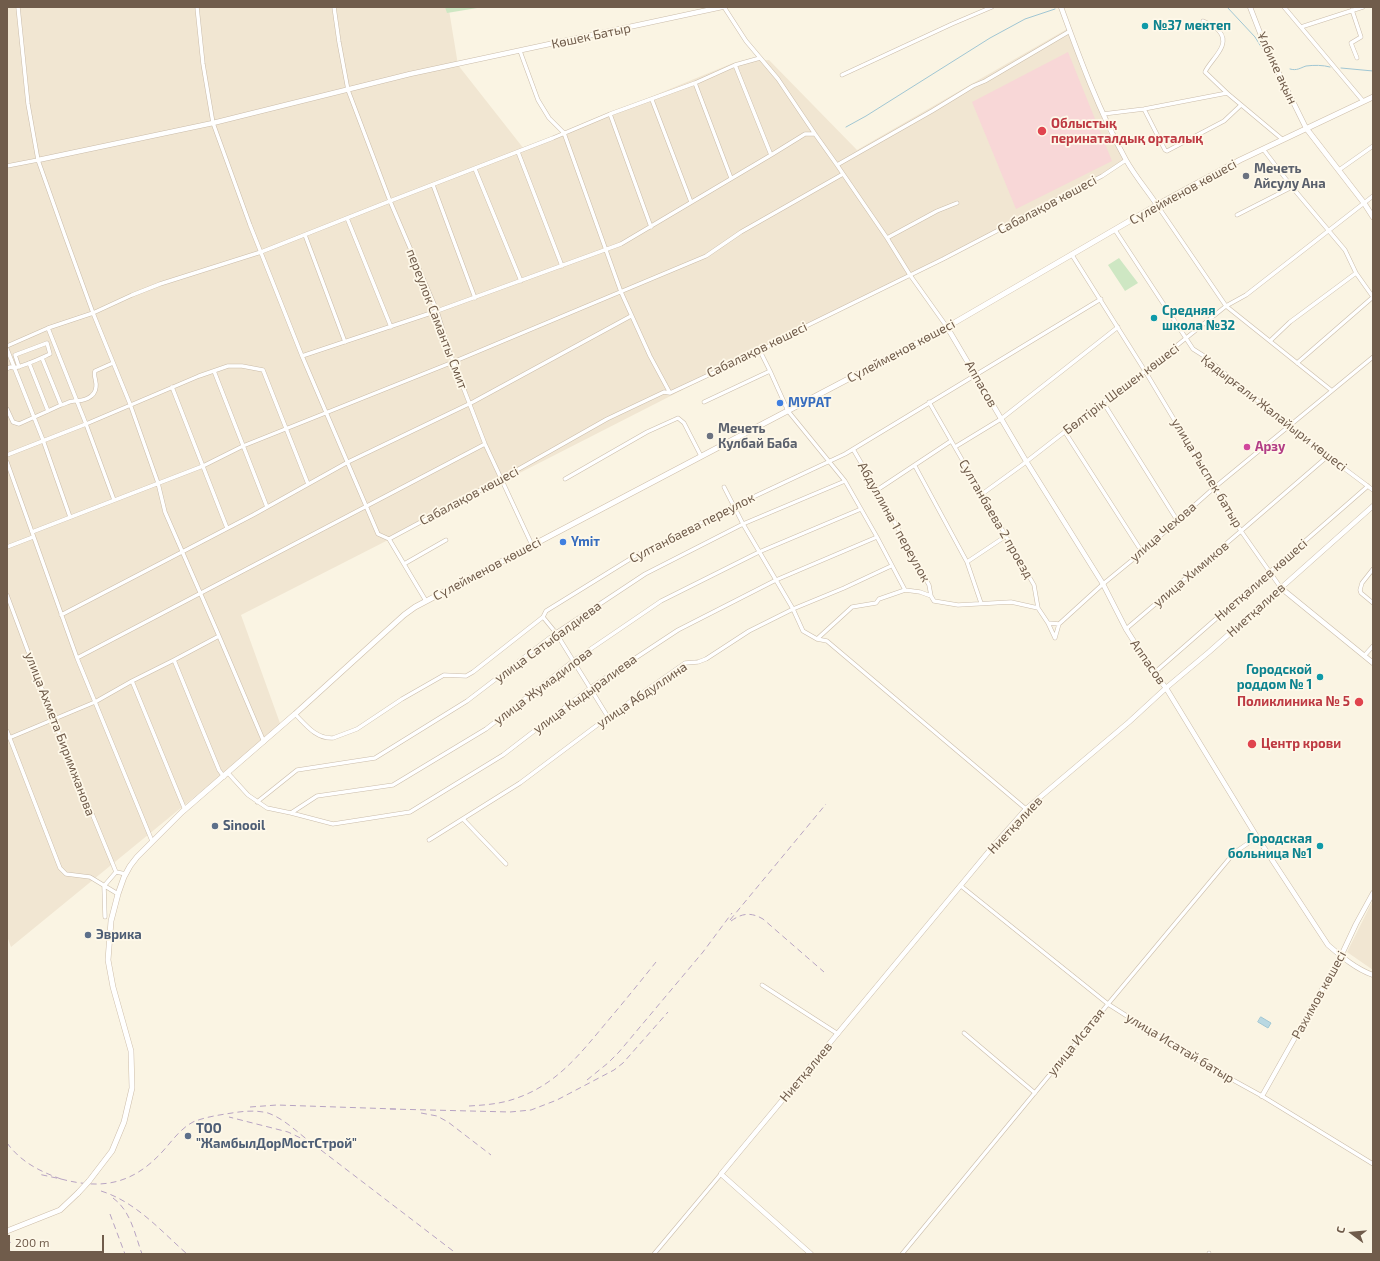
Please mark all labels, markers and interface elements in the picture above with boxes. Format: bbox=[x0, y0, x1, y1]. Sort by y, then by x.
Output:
place label: №37 мектеп bbox=[1153, 18, 1231, 34]
street label: Көшек Батыр bbox=[550, 20, 632, 52]
marker: №37 мектеп bbox=[1140, 21, 1150, 31]
street label: Ұлбике ақын bbox=[1254, 29, 1300, 107]
place label: Облыстық перинаталдық орталық bbox=[1051, 116, 1203, 147]
marker: Облыстық перинаталдық орталық bbox=[1036, 125, 1048, 137]
street label: Сүлейменов көшесі bbox=[1127, 156, 1239, 228]
place label: Мечеть Айсулу Ана bbox=[1254, 161, 1326, 192]
marker: Мечеть Айсулу Ана bbox=[1241, 171, 1251, 181]
street label: Сабалақов көшесі bbox=[995, 172, 1099, 238]
street label: переулок Саманты Смит bbox=[403, 247, 471, 391]
place label: Средняя школа №32 bbox=[1162, 303, 1235, 334]
marker: Средняя школа №32 bbox=[1149, 313, 1159, 323]
street label: Сүлейменов көшесі bbox=[844, 316, 958, 386]
street label: Сабалақов көшесі bbox=[704, 319, 810, 381]
street label: Бөлтірік Шешен көшесі bbox=[1060, 340, 1182, 438]
street label: Қадырғали Жалайыри көшесі bbox=[1198, 351, 1350, 475]
street label: Аппасов bbox=[961, 358, 1001, 410]
place label: МУРАТ bbox=[788, 395, 831, 411]
marker: МУРАТ bbox=[775, 398, 785, 408]
street label: улица Рыспек батыр bbox=[1168, 415, 1246, 531]
place label: Мечеть Кулбай Баба bbox=[718, 421, 797, 452]
marker: Мечеть Кулбай Баба bbox=[705, 431, 715, 441]
place label: Арзу bbox=[1255, 439, 1285, 455]
marker: Арзу bbox=[1242, 442, 1252, 452]
street label: Султанбаева 2 проезд bbox=[956, 457, 1036, 581]
street label: Абдуллина 1 переулок bbox=[855, 459, 933, 585]
street label: Сабалақов көшесі bbox=[417, 463, 521, 529]
street label: Султанбаева переулок bbox=[627, 490, 757, 566]
street label: улица Чехова bbox=[1127, 499, 1199, 565]
street label: Сүлейменов көшесі bbox=[430, 534, 544, 604]
place label: Ymiт bbox=[571, 534, 600, 550]
street label: Ниетқалиев көшесі bbox=[1212, 536, 1310, 624]
marker: Ymiт bbox=[558, 537, 568, 547]
street label: улица Химиков bbox=[1150, 538, 1232, 610]
street label: Ниетқалиев bbox=[1224, 580, 1288, 640]
street label: улица Сатыбалдиева bbox=[492, 598, 604, 686]
street label: Аппасов bbox=[1127, 637, 1169, 687]
street label: улица Жумадилова bbox=[491, 644, 595, 728]
street label: улица Ахмета Биримжанова bbox=[21, 650, 99, 818]
street label: улица Кыдыралиева bbox=[530, 651, 640, 737]
street label: улица Абдуллина bbox=[594, 659, 690, 731]
place label: Городской роддом № 1 bbox=[1237, 662, 1312, 693]
marker: Городской роддом № 1 bbox=[1315, 672, 1325, 682]
place label: Поликлиника № 5 bbox=[1237, 694, 1350, 710]
marker: Поликлиника № 5 bbox=[1353, 696, 1365, 708]
place label: Центр крови bbox=[1261, 736, 1341, 752]
marker: Центр крови bbox=[1246, 738, 1258, 750]
street label: Ниетқалиев bbox=[984, 793, 1046, 857]
place label: Sinooil bbox=[223, 818, 265, 834]
marker: Sinooil bbox=[210, 821, 220, 831]
place label: Городская больница №1 bbox=[1228, 831, 1312, 862]
marker: Городская больница №1 bbox=[1315, 841, 1325, 851]
place label: Эврика bbox=[96, 927, 142, 943]
marker: Эврика bbox=[83, 930, 93, 940]
street label: Рахимов көшесі bbox=[1288, 948, 1350, 1042]
street label: улица Исатая bbox=[1044, 1005, 1108, 1079]
street label: улица Исатай батыр bbox=[1123, 1009, 1237, 1087]
street label: Ниетқалиев bbox=[777, 1039, 835, 1105]
place label: ТОО "ЖамбылДорМостСтрой" bbox=[196, 1121, 357, 1152]
marker: ТОО "ЖамбылДорМостСтрой" bbox=[183, 1131, 193, 1141]
north arrow bbox=[1332, 1213, 1372, 1253]
text: С bbox=[1333, 1225, 1347, 1234]
scale bar bbox=[10, 1227, 106, 1253]
text: 200 m bbox=[15, 1235, 49, 1249]

